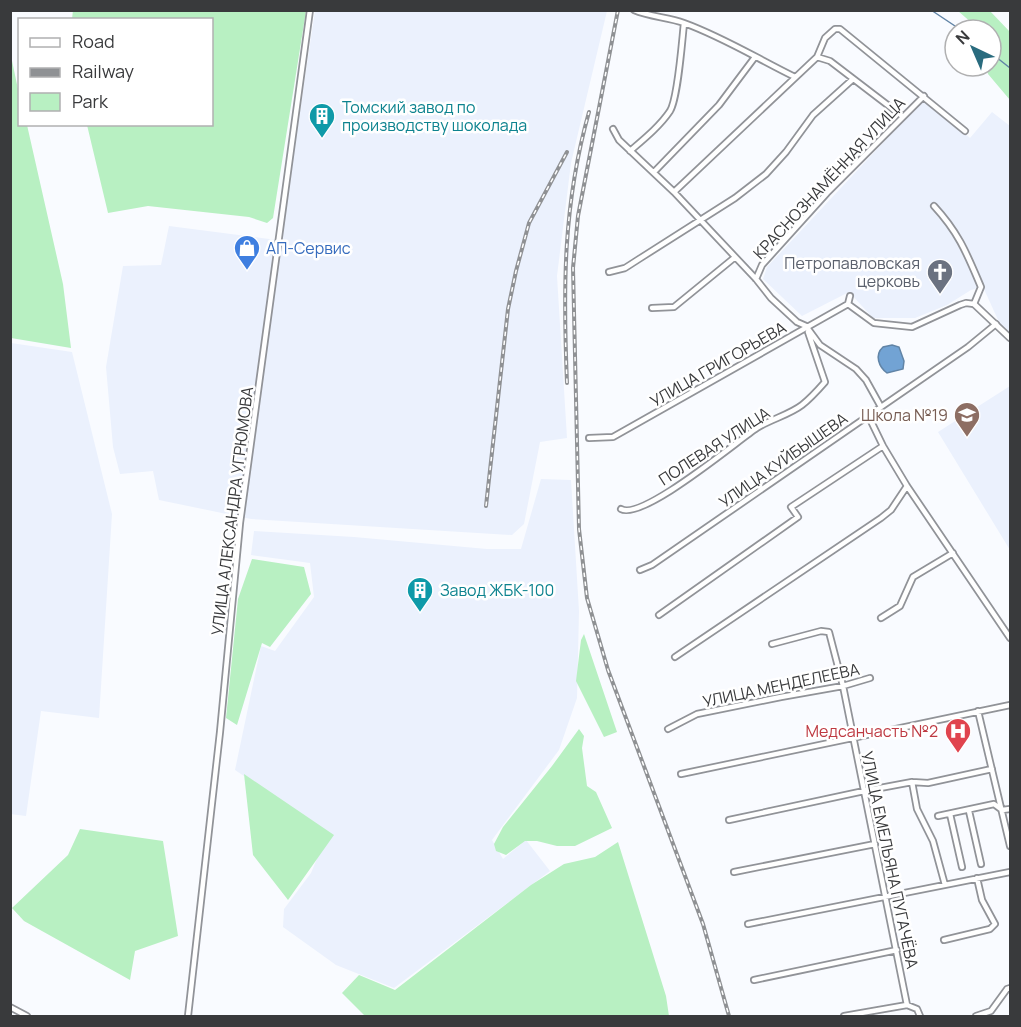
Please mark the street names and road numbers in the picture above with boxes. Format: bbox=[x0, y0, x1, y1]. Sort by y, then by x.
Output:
street label: КРАСНОЗНАМЁННАЯ УЛИЦА bbox=[748, 92, 910, 264]
street label: УЛИЦА ГРИГОРЬЕВА bbox=[646, 316, 790, 412]
street label: УЛИЦА АЛЕКСАНДРА УГРЮМОВА bbox=[206, 385, 258, 637]
street label: ПОЛЕВАЯ УЛИЦА bbox=[654, 402, 774, 490]
street label: УЛИЦА КУЙБЫШЕВА bbox=[714, 407, 852, 513]
street label: УЛИЦА МЕНДЕЛЕЕВА bbox=[701, 658, 861, 712]
street label: УЛИЦА ЕМЕЛЬЯНА ПУГАЧЁВА bbox=[856, 749, 924, 971]

